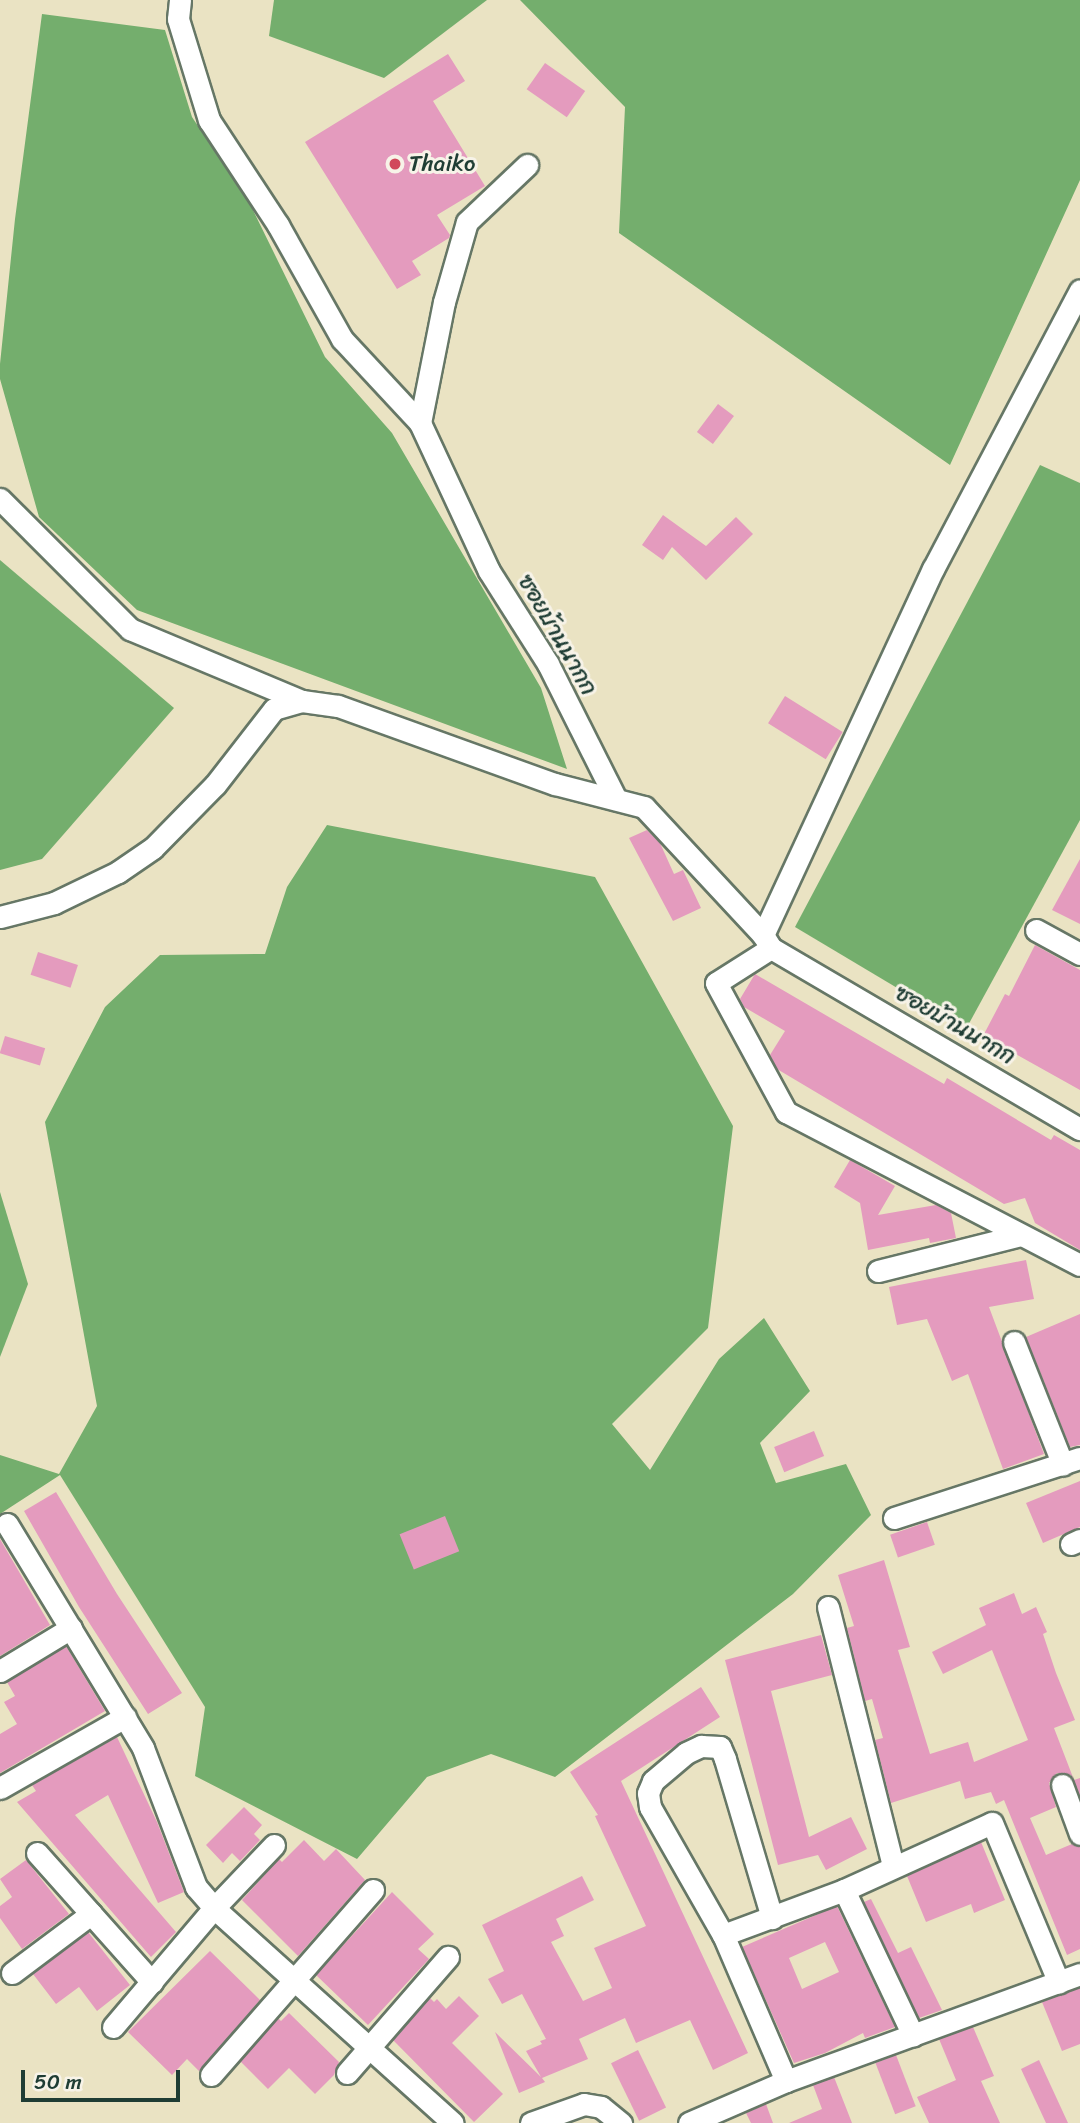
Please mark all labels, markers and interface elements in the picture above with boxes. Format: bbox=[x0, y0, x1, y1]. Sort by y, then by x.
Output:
place label: Thaiko bbox=[409, 150, 475, 178]
marker: Thaiko bbox=[387, 156, 403, 172]
street label: ซอยบ้านนากก bbox=[511, 570, 603, 700]
street label: ซอยบ้านนากก bbox=[890, 979, 1020, 1071]
scale bar bbox=[24, 2056, 184, 2100]
text: 50 m bbox=[34, 2063, 82, 2101]

